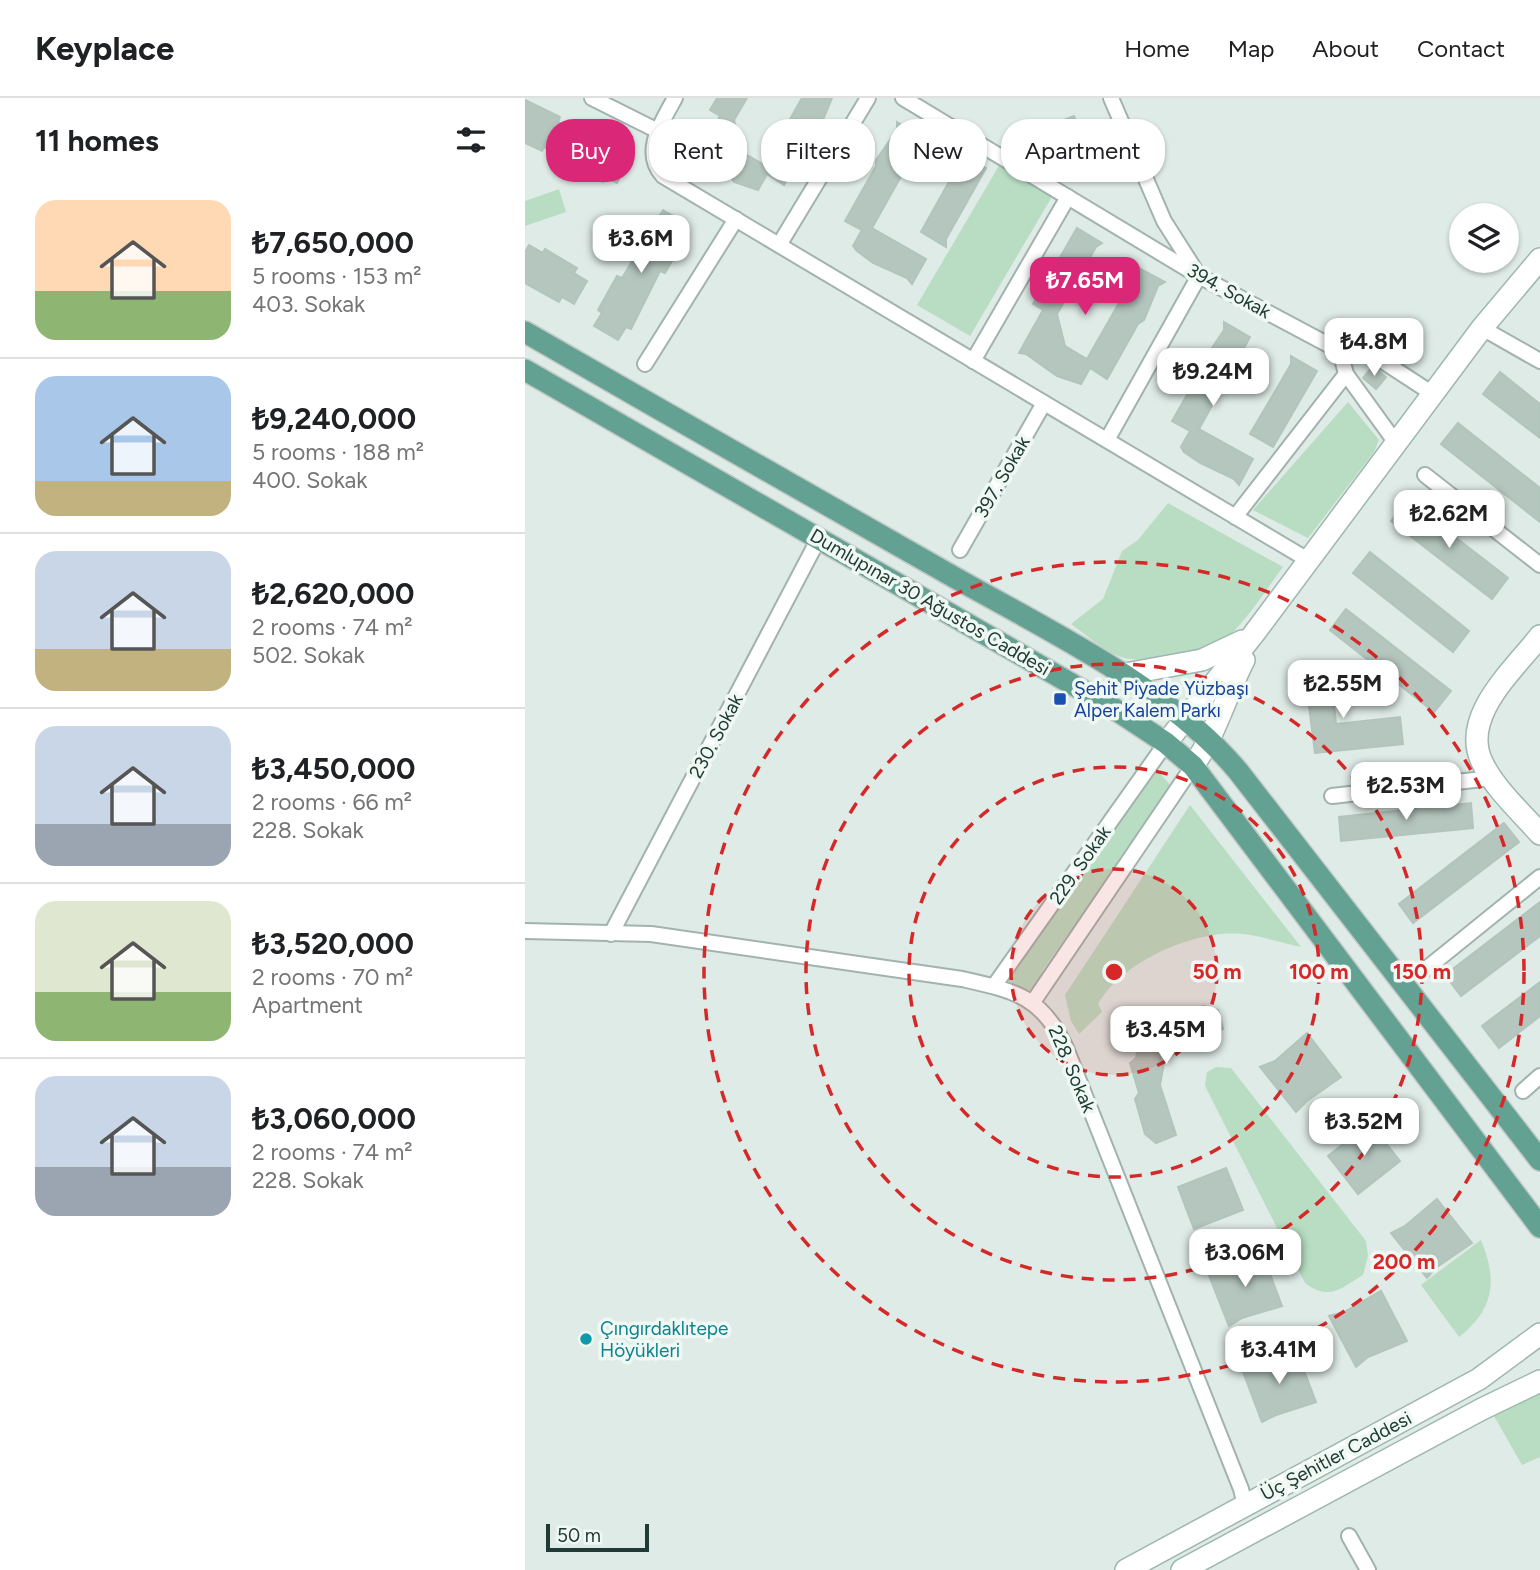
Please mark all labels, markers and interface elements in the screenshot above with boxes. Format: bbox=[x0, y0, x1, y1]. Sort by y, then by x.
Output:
text: Keyplace bbox=[35, 29, 174, 68]
text: Home bbox=[1124, 34, 1190, 63]
text: Map bbox=[1228, 34, 1274, 63]
text: About bbox=[1312, 34, 1379, 63]
text: Contact bbox=[1417, 34, 1505, 63]
chip: Buy bbox=[546, 119, 635, 182]
chip: Rent bbox=[649, 119, 747, 182]
chip: Filters bbox=[761, 119, 875, 182]
chip: New bbox=[889, 119, 987, 182]
chip: Apartment bbox=[1001, 119, 1165, 182]
icon: filters bbox=[452, 121, 490, 159]
text: 11 homes bbox=[35, 122, 159, 159]
map controls bbox=[1449, 203, 1519, 273]
button: layers bbox=[1449, 203, 1519, 273]
pin: ₺3.6M bbox=[592, 216, 690, 275]
text: ₺7,650,000 bbox=[252, 224, 414, 261]
text: ₺3.6M bbox=[609, 224, 673, 252]
icon: home bbox=[91, 228, 175, 312]
pin: ₺7.65M bbox=[1028, 258, 1142, 317]
street label: 394. Sokak bbox=[1183, 259, 1276, 324]
text: 5 rooms · 153 m² bbox=[252, 262, 422, 290]
text: ₺7.65M bbox=[1046, 266, 1124, 294]
text: 403. Sokak bbox=[252, 290, 365, 318]
pin: ₺4.8M bbox=[1325, 318, 1423, 378]
text: ₺4.8M bbox=[1340, 327, 1408, 355]
pin: ₺9.24M bbox=[1156, 348, 1270, 408]
text: ₺9.24M bbox=[1173, 357, 1253, 385]
text: ₺9,240,000 bbox=[252, 400, 416, 437]
icon: home bbox=[91, 404, 175, 488]
street label: 397. Sokak bbox=[969, 431, 1035, 522]
text: 5 rooms · 188 m² bbox=[252, 438, 424, 466]
text: 400. Sokak bbox=[252, 466, 368, 494]
pin: ₺2.62M bbox=[1392, 490, 1506, 550]
text: ₺2.62M bbox=[1410, 499, 1488, 527]
street label: Dumlupınar 30 Ağustos Caddesi bbox=[806, 524, 1054, 680]
text: ₺2,620,000 bbox=[252, 575, 414, 612]
icon: home bbox=[91, 579, 175, 663]
text: 2 rooms · 74 m² bbox=[252, 613, 413, 641]
text: 502. Sokak bbox=[252, 641, 365, 669]
pin: ₺2.55M bbox=[1286, 660, 1400, 720]
text: ₺2.55M bbox=[1304, 669, 1382, 697]
place label: Şehit Piyade Yüzbaşı Alper Kalem Parkı bbox=[1074, 677, 1249, 722]
street label: 230. Sokak bbox=[684, 689, 748, 782]
marker: Şehit Piyade Yüzbaşı Alper Kalem Parkı bbox=[1052, 691, 1068, 707]
text: ₺3,450,000 bbox=[252, 750, 415, 787]
icon: home bbox=[91, 754, 175, 838]
pin: ₺2.53M bbox=[1349, 762, 1463, 822]
text: ₺2.53M bbox=[1367, 771, 1445, 799]
text: 2 rooms · 66 m² bbox=[252, 788, 412, 816]
text: 228. Sokak bbox=[252, 816, 364, 844]
street label: 229. Sokak bbox=[1044, 820, 1116, 909]
text: ₺3,520,000 bbox=[252, 925, 414, 962]
icon: home bbox=[91, 929, 175, 1013]
text: 50 m bbox=[1192, 959, 1242, 984]
text: 100 m bbox=[1289, 959, 1349, 984]
text: 150 m bbox=[1393, 959, 1451, 984]
centre of rings bbox=[1102, 960, 1126, 984]
text: 2 rooms · 70 m² bbox=[252, 963, 413, 991]
text: Apartment bbox=[252, 991, 363, 1019]
pin: ₺3.45M bbox=[1109, 1006, 1223, 1066]
text: ₺3.45M bbox=[1126, 1015, 1206, 1043]
street label: 228. Sokak bbox=[1043, 1022, 1101, 1117]
pin: ₺3.52M bbox=[1307, 1098, 1421, 1158]
text: ₺3,060,000 bbox=[252, 1100, 416, 1137]
icon: home bbox=[91, 1104, 175, 1188]
text: ₺3.52M bbox=[1325, 1107, 1403, 1135]
text: 2 rooms · 74 m² bbox=[252, 1138, 413, 1166]
text: 228. Sokak bbox=[252, 1166, 364, 1194]
pin: ₺3.06M bbox=[1188, 1230, 1302, 1289]
text: ₺3.06M bbox=[1205, 1238, 1285, 1266]
text: 200 m bbox=[1373, 1249, 1435, 1274]
place label: Çıngırdaklıtepe Höyükleri bbox=[600, 1317, 728, 1362]
pin: ₺3.41M bbox=[1222, 1326, 1336, 1386]
marker: Çıngırdaklıtepe Höyükleri bbox=[578, 1331, 594, 1347]
text: ₺3.41M bbox=[1241, 1335, 1317, 1363]
street label: Üç Şehitler Caddesi bbox=[1257, 1407, 1415, 1505]
scale bar bbox=[546, 1521, 649, 1553]
text: 50 m bbox=[557, 1524, 601, 1547]

